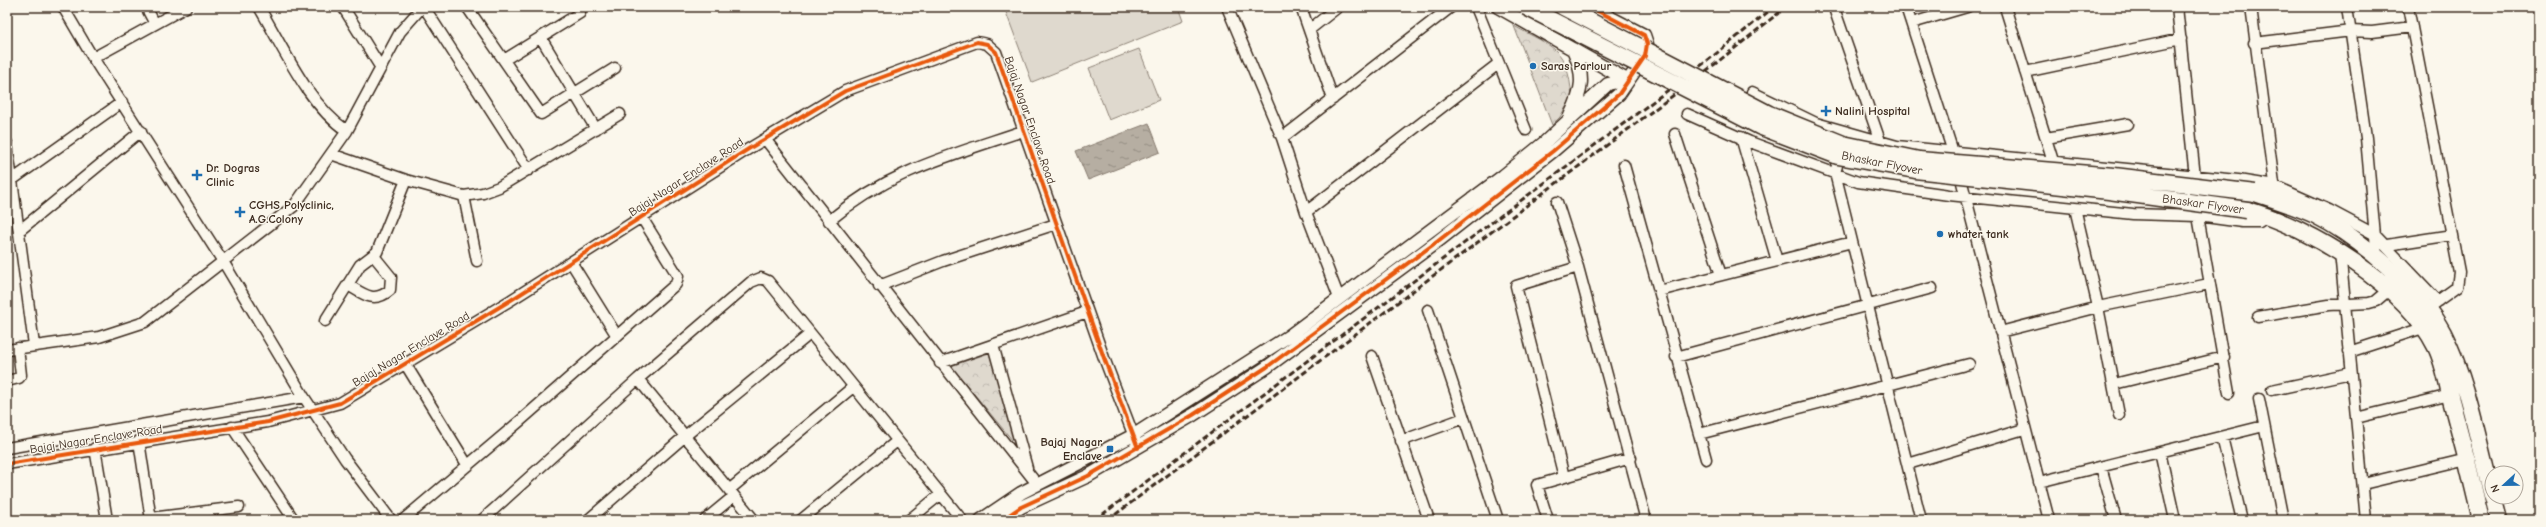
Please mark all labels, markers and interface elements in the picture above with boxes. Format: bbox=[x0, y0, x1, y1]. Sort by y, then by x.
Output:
street label: Bajaj Nagar Enclave Road bbox=[1002, 54, 1058, 186]
place label: Saras Parlour bbox=[1541, 59, 1611, 73]
marker: Saras Parlour bbox=[1528, 61, 1538, 71]
place label: Nalini Hospital bbox=[1835, 104, 1910, 118]
marker: Nalini Hospital bbox=[1820, 105, 1832, 117]
street label: Bajaj Nagar Enclave Road bbox=[626, 135, 746, 219]
street label: Bhaskar Flyover bbox=[1840, 148, 1924, 178]
place label: Dr. Dogras Clinic bbox=[206, 161, 260, 189]
marker: Dr. Dogras Clinic bbox=[191, 169, 203, 181]
street label: Bhaskar Flyover bbox=[2161, 191, 2245, 217]
place label: CGHS Polyclinic, A.G.Colony bbox=[249, 198, 334, 226]
marker: CGHS Polyclinic, A.G.Colony bbox=[234, 206, 246, 218]
place label: whater tank bbox=[1948, 227, 2009, 241]
marker: whater tank bbox=[1935, 229, 1945, 239]
street label: Bajaj Nagar Enclave Road bbox=[350, 308, 472, 390]
street label: Bajaj Nagar Enclave Road bbox=[29, 422, 163, 456]
place label: Bajaj Nagar Enclave bbox=[1041, 435, 1102, 463]
marker: Bajaj Nagar Enclave bbox=[1105, 444, 1115, 454]
north arrow bbox=[2484, 465, 2524, 505]
text: N bbox=[2488, 483, 2503, 494]

